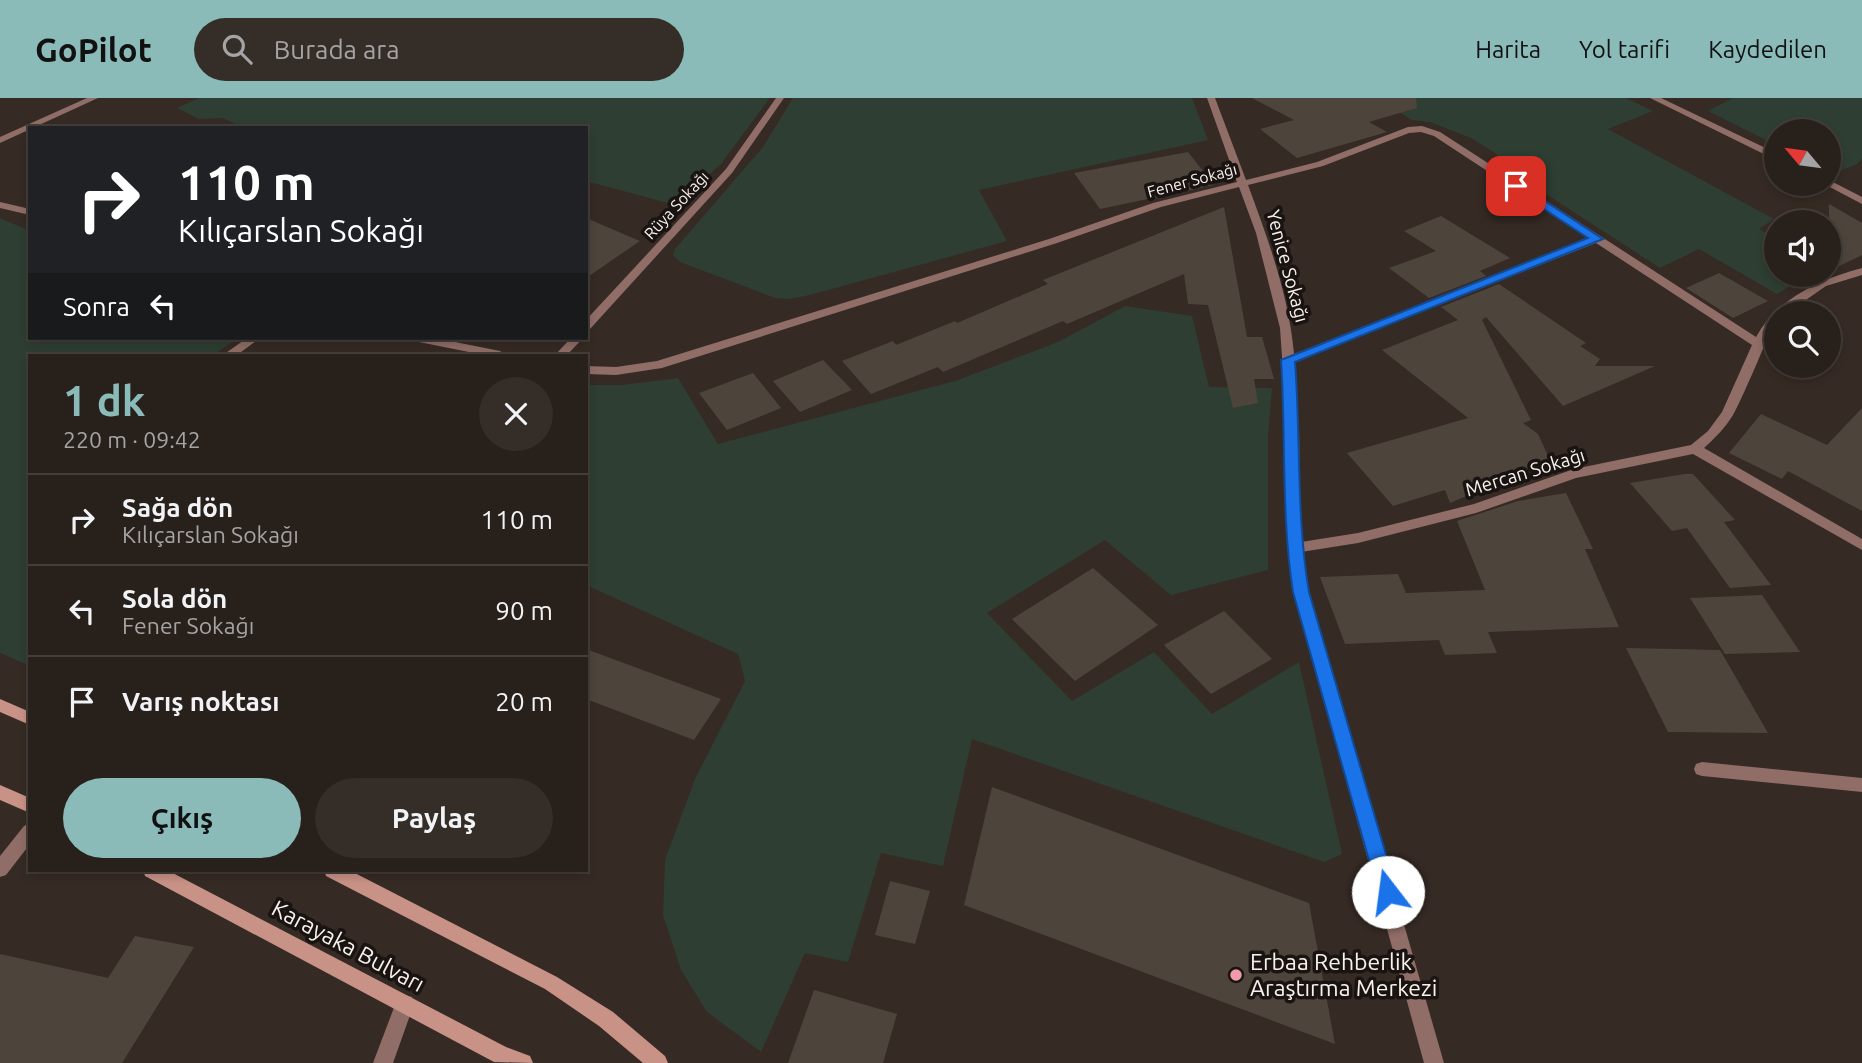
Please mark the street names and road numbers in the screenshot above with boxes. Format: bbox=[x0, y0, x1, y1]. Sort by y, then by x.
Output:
street label: Fener Sokağı bbox=[1145, 159, 1239, 201]
street label: Rüya Sokağı bbox=[640, 167, 712, 243]
street label: Yenice Sokağı bbox=[1262, 207, 1314, 325]
street label: Mercan Sokağı bbox=[1463, 443, 1587, 501]
street label: Karayaka Bulvarı bbox=[268, 895, 429, 996]

